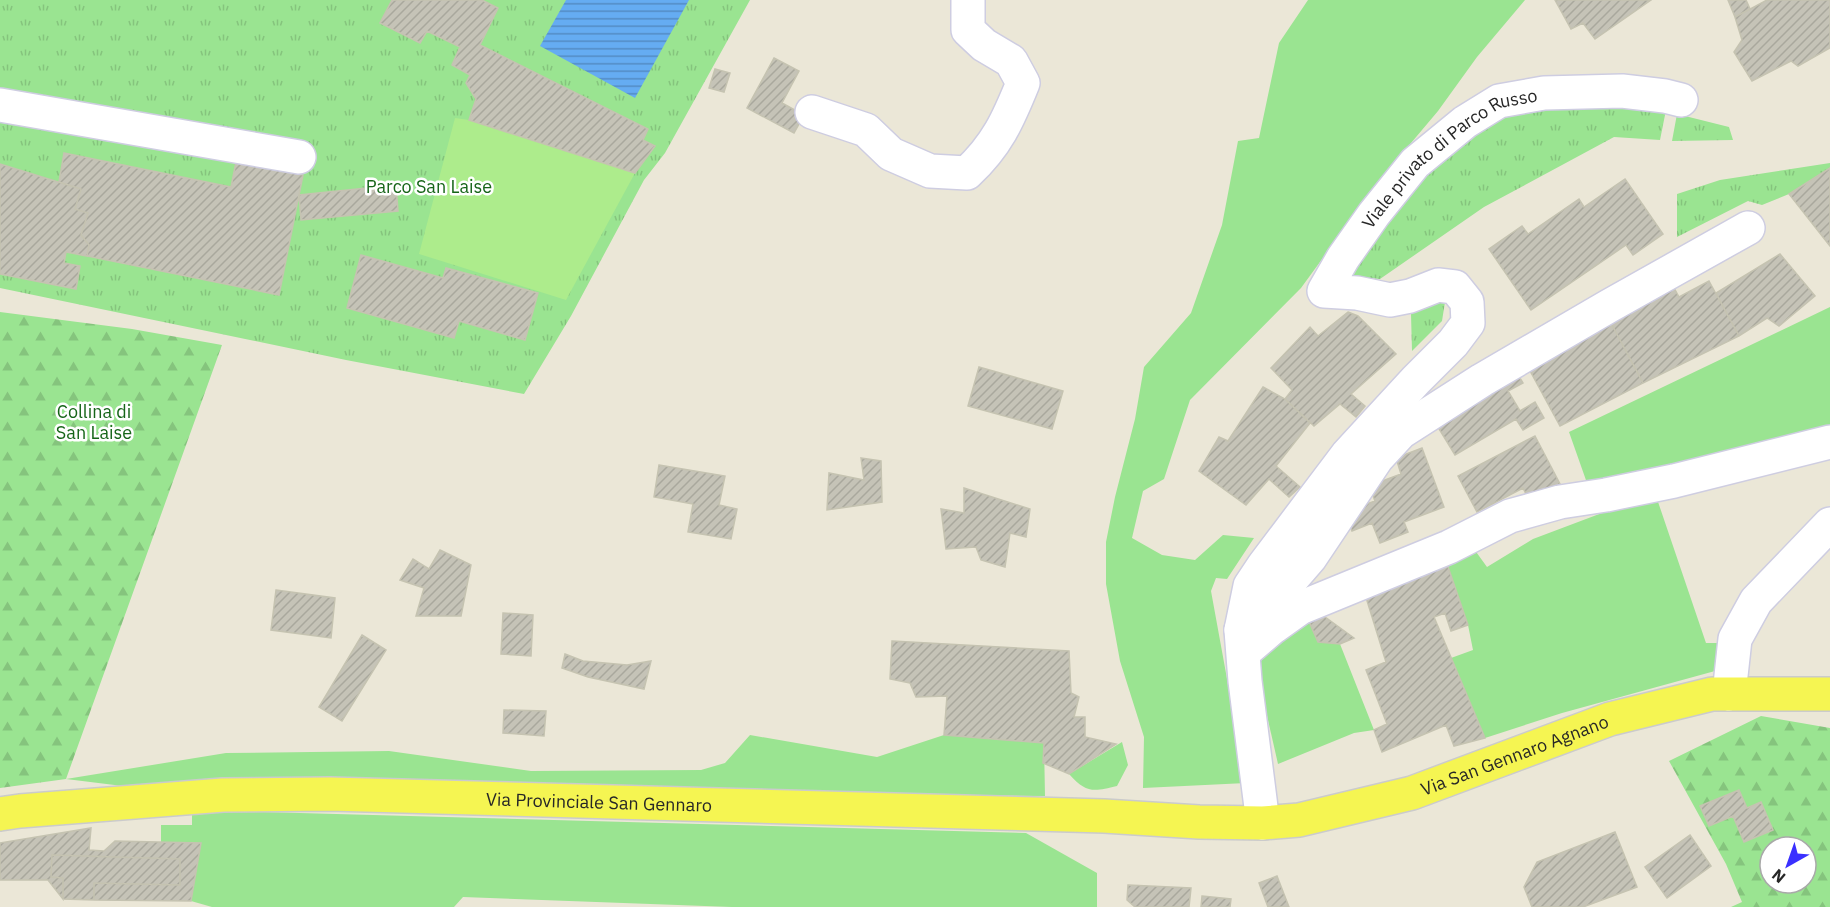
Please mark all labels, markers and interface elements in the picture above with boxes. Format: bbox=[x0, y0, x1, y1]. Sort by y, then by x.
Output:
street label: Viale privato di Parco Russo bbox=[1356, 83, 1539, 233]
park label: Parco San Laise bbox=[366, 175, 492, 198]
park label: Collina di San Laise bbox=[56, 400, 132, 444]
street label: Via San Gennaro Agnano bbox=[1417, 709, 1611, 800]
street label: Via Provinciale San Gennaro bbox=[486, 787, 712, 816]
north arrow bbox=[1758, 835, 1818, 895]
text: N bbox=[1767, 865, 1789, 888]

